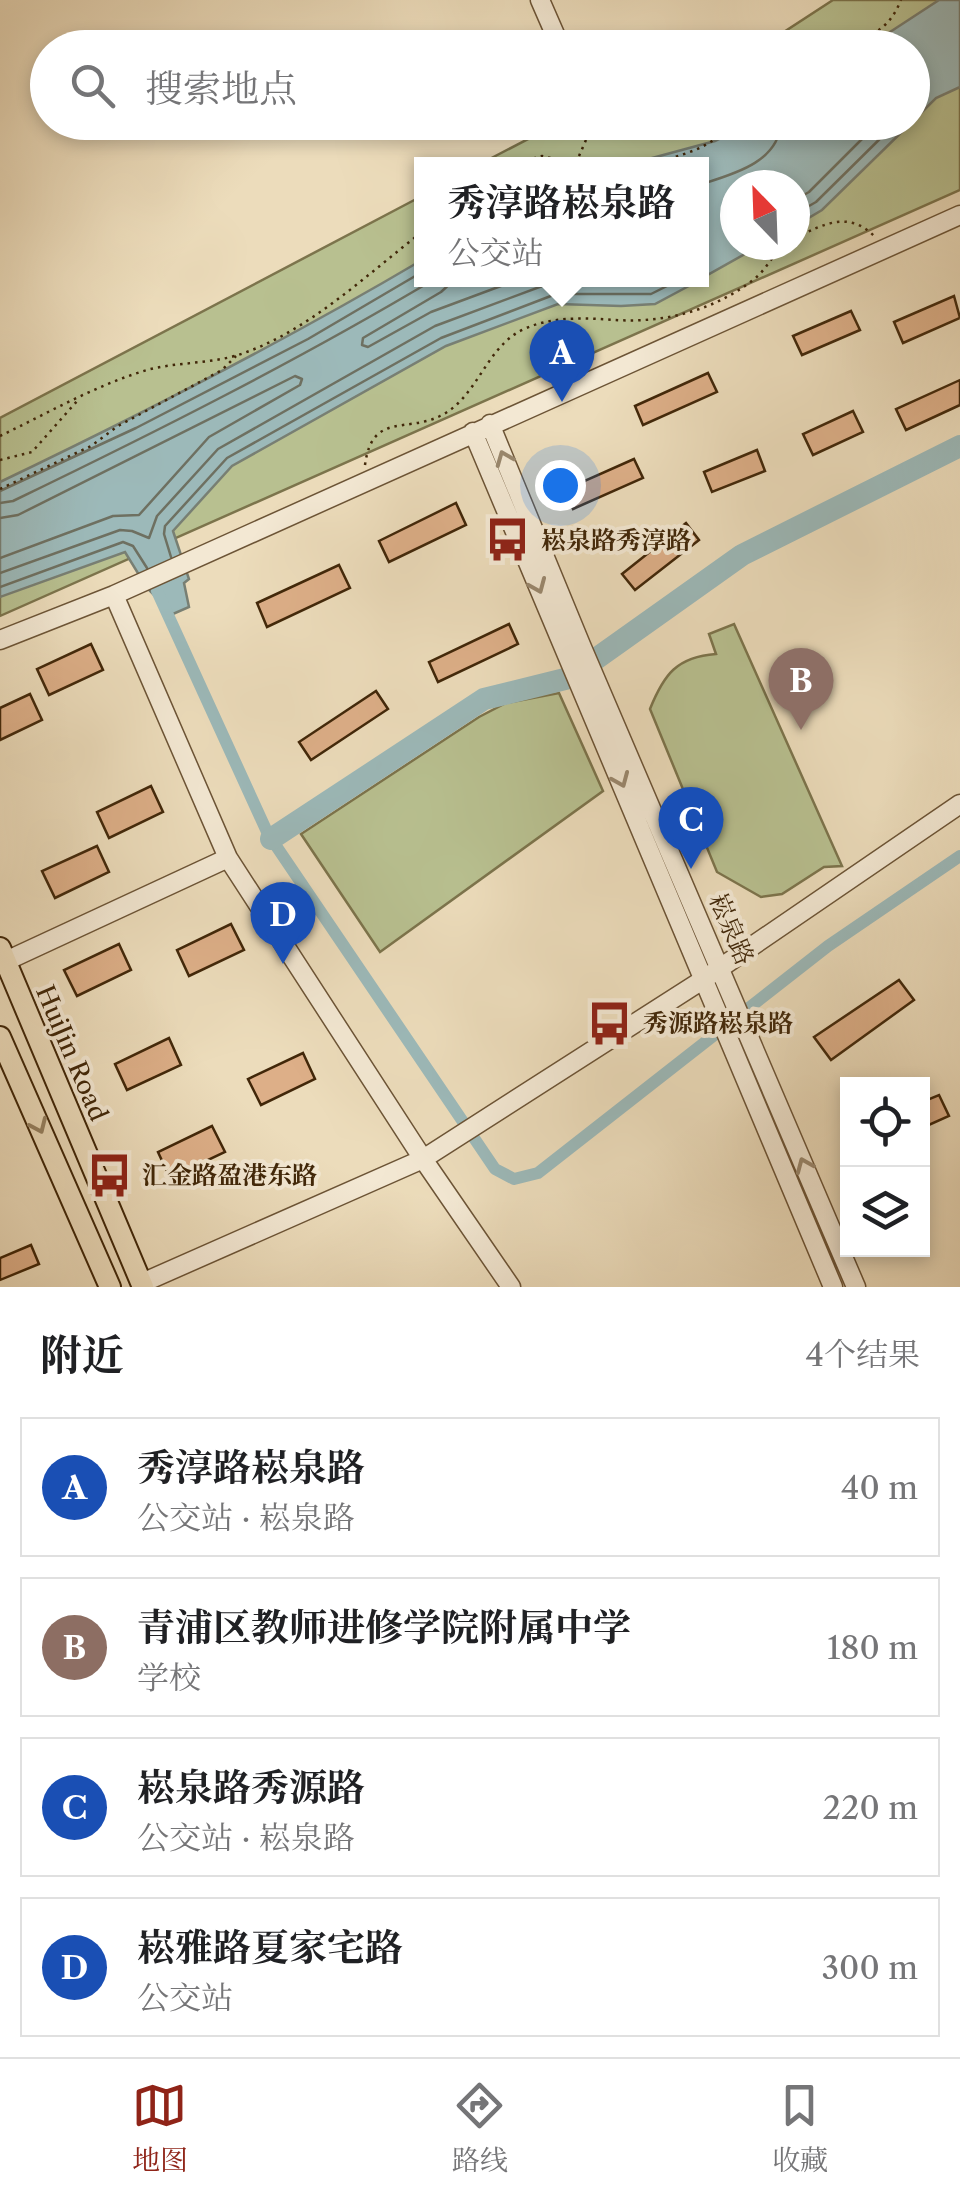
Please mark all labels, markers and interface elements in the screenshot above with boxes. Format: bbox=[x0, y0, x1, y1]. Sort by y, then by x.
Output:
search box bbox=[30, 30, 930, 140]
icon: search bbox=[65, 58, 120, 113]
text: 搜索地点 bbox=[145, 65, 297, 112]
popup bbox=[414, 157, 709, 287]
north arrow bbox=[720, 170, 810, 260]
text: 秀淳路崧泉路 bbox=[447, 179, 676, 226]
text: 公交站 bbox=[447, 233, 544, 272]
pin: A bbox=[530, 320, 594, 402]
one-way arrow bbox=[496, 450, 516, 468]
your location bbox=[535, 460, 586, 511]
bus stop icon: 崧泉路秀淳路 bbox=[484, 516, 532, 564]
place label: 崧泉路秀淳路 bbox=[541, 525, 691, 556]
one-way arrow bbox=[526, 576, 546, 594]
pin: B bbox=[768, 648, 834, 730]
one-way arrow bbox=[609, 770, 629, 788]
pin: C bbox=[658, 786, 724, 869]
pin: D bbox=[250, 882, 316, 964]
street label: 崧泉路 bbox=[703, 889, 760, 970]
street label: HuiJin Road bbox=[29, 981, 114, 1126]
bus stop icon: 秀源路崧泉路 bbox=[586, 999, 634, 1047]
place label: 秀源路崧泉路 bbox=[643, 1008, 793, 1039]
map controls bbox=[840, 1077, 930, 1257]
button: locate bbox=[840, 1077, 930, 1167]
one-way arrow bbox=[27, 1116, 47, 1134]
bus stop icon: 汇金路盈港东路 bbox=[85, 1151, 133, 1199]
one-way arrow bbox=[796, 1157, 816, 1175]
place label: 汇金路盈港东路 bbox=[142, 1160, 317, 1191]
button: layers bbox=[840, 1167, 930, 1257]
text: 附近 bbox=[40, 1329, 124, 1381]
text: 4个结果 bbox=[806, 1335, 920, 1374]
text: 秀淳路崧泉路 bbox=[137, 1444, 365, 1491]
text: A bbox=[62, 1468, 87, 1507]
text: 40 m bbox=[841, 1468, 918, 1507]
text: 公交站 · 崧泉路 bbox=[137, 1498, 355, 1537]
text: 青浦区教师进修学院附属中学 bbox=[137, 1604, 631, 1651]
text: B bbox=[63, 1628, 86, 1667]
text: 180 m bbox=[827, 1628, 918, 1667]
text: 学校 bbox=[137, 1658, 201, 1697]
text: 崧泉路秀源路 bbox=[137, 1764, 365, 1811]
text: C bbox=[62, 1788, 87, 1827]
text: 220 m bbox=[823, 1788, 918, 1827]
text: 公交站 · 崧泉路 bbox=[137, 1818, 355, 1857]
text: 崧雅路夏家宅路 bbox=[137, 1924, 403, 1971]
text: D bbox=[61, 1948, 88, 1987]
text: 300 m bbox=[821, 1948, 918, 1987]
text: 公交站 bbox=[137, 1978, 233, 2017]
tab: 地图 bbox=[132, 2078, 188, 2178]
tab: 路线 bbox=[452, 2078, 508, 2178]
tab: 收藏 bbox=[772, 2078, 828, 2178]

